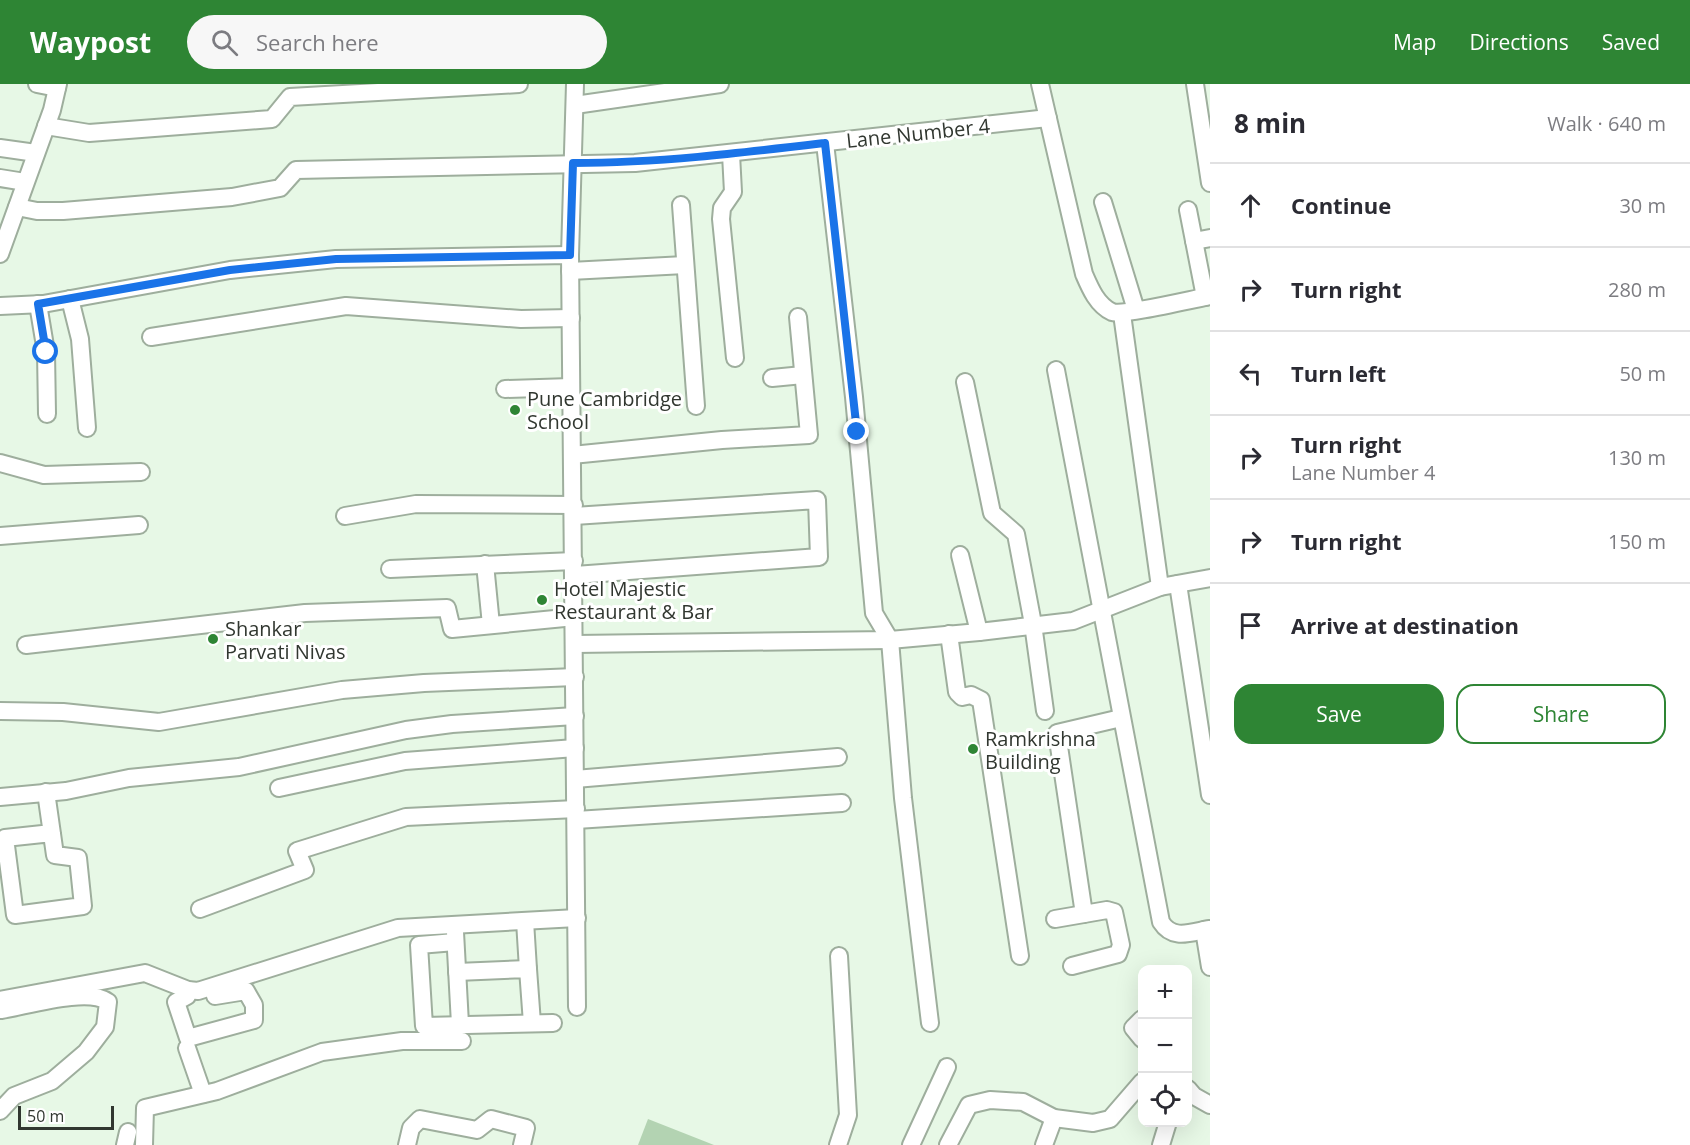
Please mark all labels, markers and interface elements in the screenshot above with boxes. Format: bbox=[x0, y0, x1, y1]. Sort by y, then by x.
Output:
search box bbox=[187, 15, 607, 69]
text: Waypost bbox=[30, 23, 151, 61]
icon: search bbox=[208, 26, 241, 59]
text: Search here bbox=[256, 27, 379, 57]
text: Map bbox=[1393, 28, 1436, 56]
text: Directions bbox=[1469, 28, 1569, 56]
text: Saved bbox=[1602, 28, 1660, 56]
text: 8 min bbox=[1234, 105, 1306, 141]
text: Walk · 640 m bbox=[1547, 110, 1666, 137]
street label: Lane Number 4 bbox=[845, 112, 992, 154]
icon: ahead bbox=[1234, 189, 1267, 222]
text: Continue bbox=[1291, 190, 1391, 220]
text: 30 m bbox=[1619, 192, 1666, 219]
icon: right bbox=[1234, 273, 1267, 306]
text: Turn right bbox=[1291, 274, 1402, 304]
text: 280 m bbox=[1608, 276, 1666, 303]
route start bbox=[32, 338, 58, 364]
icon: left bbox=[1234, 357, 1267, 390]
text: Turn left bbox=[1291, 358, 1386, 388]
text: 50 m bbox=[1619, 360, 1666, 387]
place label: Pune Cambridge School bbox=[527, 385, 682, 435]
marker: Pune Cambridge School bbox=[508, 403, 522, 417]
route end bbox=[843, 418, 869, 444]
text: Turn right bbox=[1291, 429, 1402, 459]
icon: right bbox=[1234, 441, 1267, 474]
text: 130 m bbox=[1608, 444, 1666, 471]
text: Lane Number 4 bbox=[1291, 459, 1435, 486]
icon: right bbox=[1234, 525, 1267, 558]
text: Turn right bbox=[1291, 526, 1402, 556]
text: 150 m bbox=[1608, 528, 1666, 555]
place label: Hotel Majestic Restaurant & Bar bbox=[554, 575, 713, 625]
marker: Hotel Majestic Restaurant & Bar bbox=[535, 593, 549, 607]
icon: arrive bbox=[1234, 609, 1267, 642]
text: Arrive at destination bbox=[1291, 610, 1519, 640]
place label: Shankar Parvati Nivas bbox=[225, 615, 346, 665]
marker: Shankar Parvati Nivas bbox=[206, 632, 220, 646]
button: Save bbox=[1234, 684, 1444, 744]
button: Share bbox=[1456, 684, 1666, 744]
place label: Ramkrishna Building bbox=[985, 725, 1096, 775]
marker: Ramkrishna Building bbox=[966, 742, 980, 756]
map controls bbox=[1138, 965, 1192, 1127]
button: + bbox=[1138, 965, 1192, 1019]
button: − bbox=[1138, 1019, 1192, 1073]
button: locate bbox=[1138, 1073, 1192, 1127]
scale bar bbox=[18, 1103, 114, 1130]
text: 50 m bbox=[27, 1105, 64, 1127]

